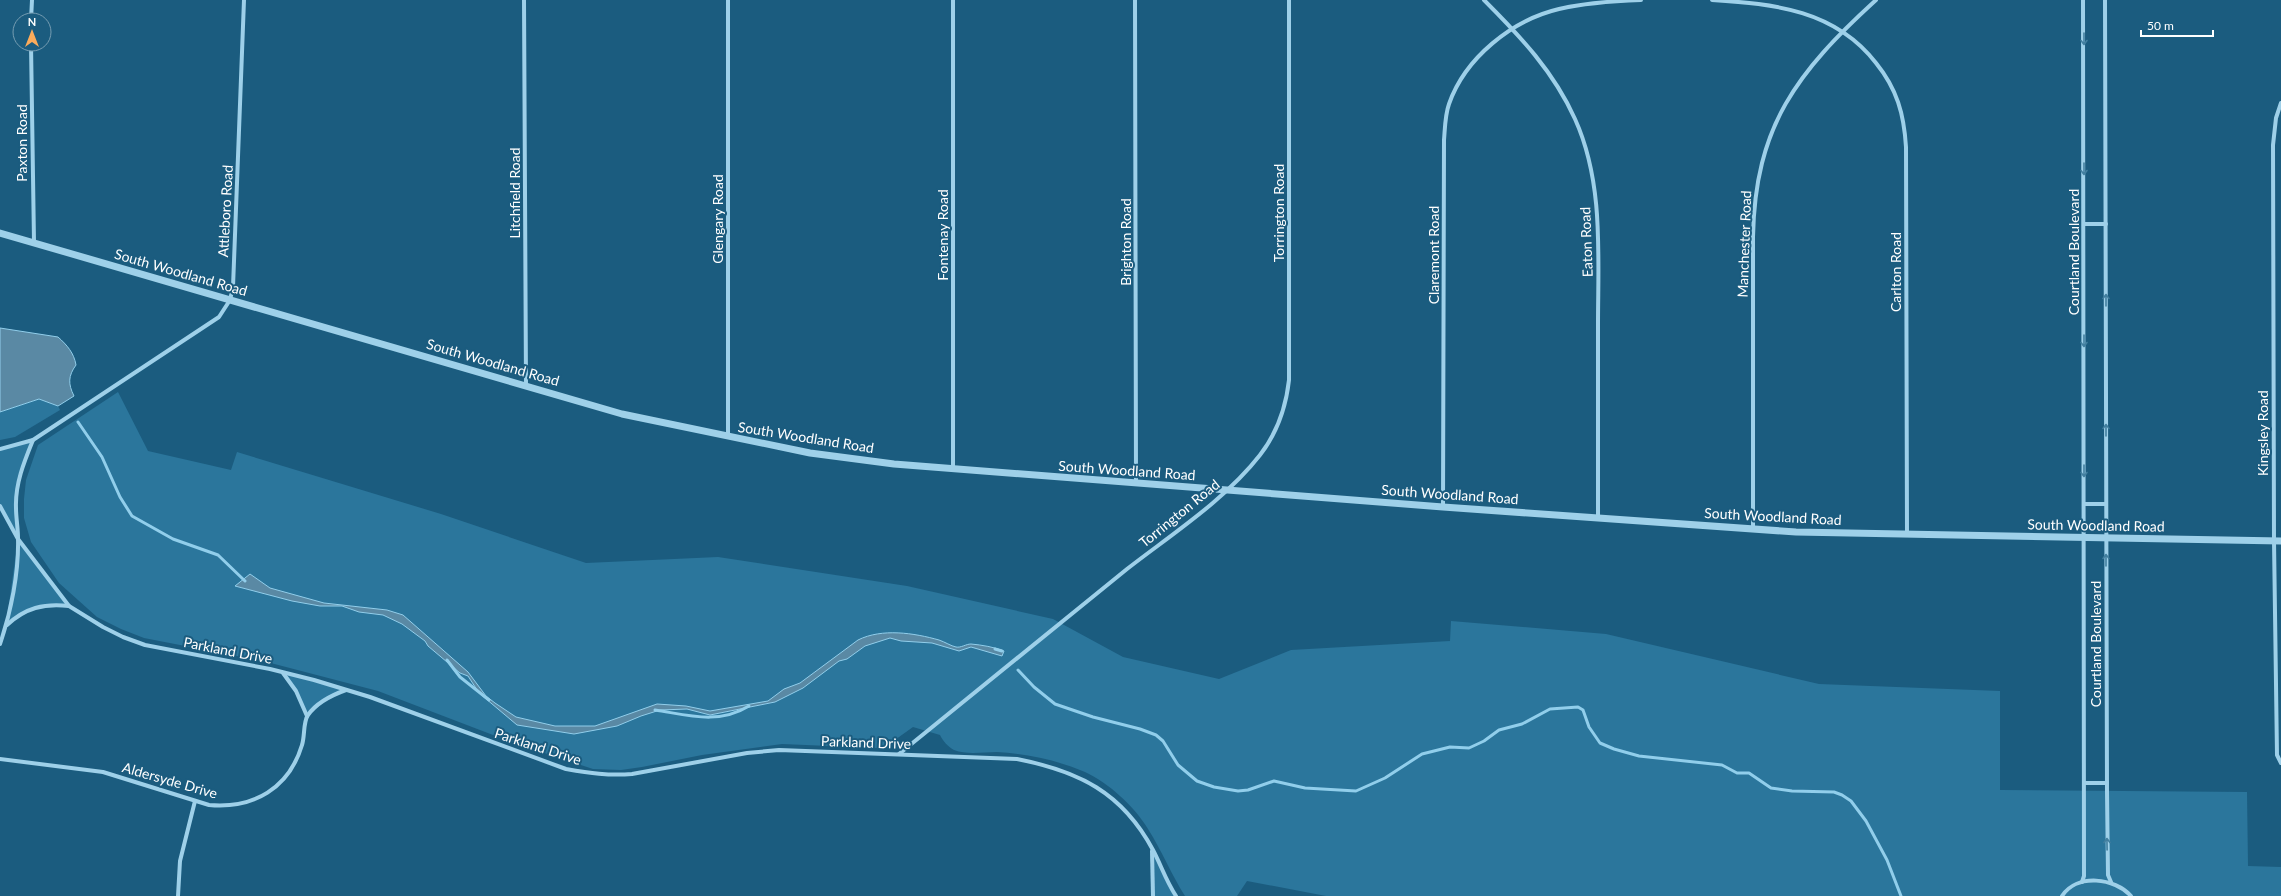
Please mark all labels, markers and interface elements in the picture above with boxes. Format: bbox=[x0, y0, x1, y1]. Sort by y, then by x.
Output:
north arrow bbox=[12, 12, 52, 52]
scale bar bbox=[2141, 12, 2213, 38]
text: N bbox=[28, 15, 36, 28]
text: 50 m bbox=[2147, 18, 2174, 33]
one-way arrow bbox=[2080, 32, 2088, 45]
street label: Paxton Road bbox=[13, 104, 30, 182]
street label: Litchfield Road bbox=[506, 147, 523, 239]
one-way arrow bbox=[2080, 162, 2088, 175]
street label: Attleboro Road bbox=[214, 164, 236, 258]
street label: Torrington Road bbox=[1270, 164, 1287, 262]
street label: Glengary Road bbox=[709, 174, 726, 264]
street label: Fontenay Road bbox=[934, 189, 951, 281]
street label: Courtland Boulevard bbox=[2065, 189, 2082, 315]
street label: Manchester Road bbox=[1734, 190, 1754, 298]
street label: Brighton Road bbox=[1117, 198, 1134, 286]
street label: Claremont Road bbox=[1425, 206, 1442, 304]
street label: Eaton Road bbox=[1576, 207, 1596, 277]
street label: Carlton Road bbox=[1887, 232, 1904, 312]
street label: South Woodland Road bbox=[113, 245, 249, 299]
one-way arrow bbox=[2102, 294, 2110, 307]
one-way arrow bbox=[2080, 334, 2088, 347]
street label: South Woodland Road bbox=[425, 335, 561, 389]
street label: Kingsley Road bbox=[2254, 390, 2271, 476]
street label: South Woodland Road bbox=[737, 418, 875, 456]
one-way arrow bbox=[2102, 424, 2110, 437]
street label: South Woodland Road bbox=[1058, 457, 1196, 483]
one-way arrow bbox=[2080, 464, 2088, 477]
street label: Torrington Road bbox=[1135, 475, 1223, 551]
street label: South Woodland Road bbox=[1381, 481, 1519, 507]
street label: South Woodland Road bbox=[1704, 504, 1842, 528]
street label: South Woodland Road bbox=[2027, 515, 2165, 535]
one-way arrow bbox=[2102, 554, 2110, 567]
street label: Courtland Boulevard bbox=[2087, 581, 2104, 707]
street label: Parkland Drive bbox=[182, 633, 274, 667]
street label: Parkland Drive bbox=[492, 724, 584, 768]
street label: Parkland Drive bbox=[821, 732, 911, 752]
street label: Aldersyde Drive bbox=[120, 758, 220, 802]
one-way arrow bbox=[2103, 838, 2111, 851]

